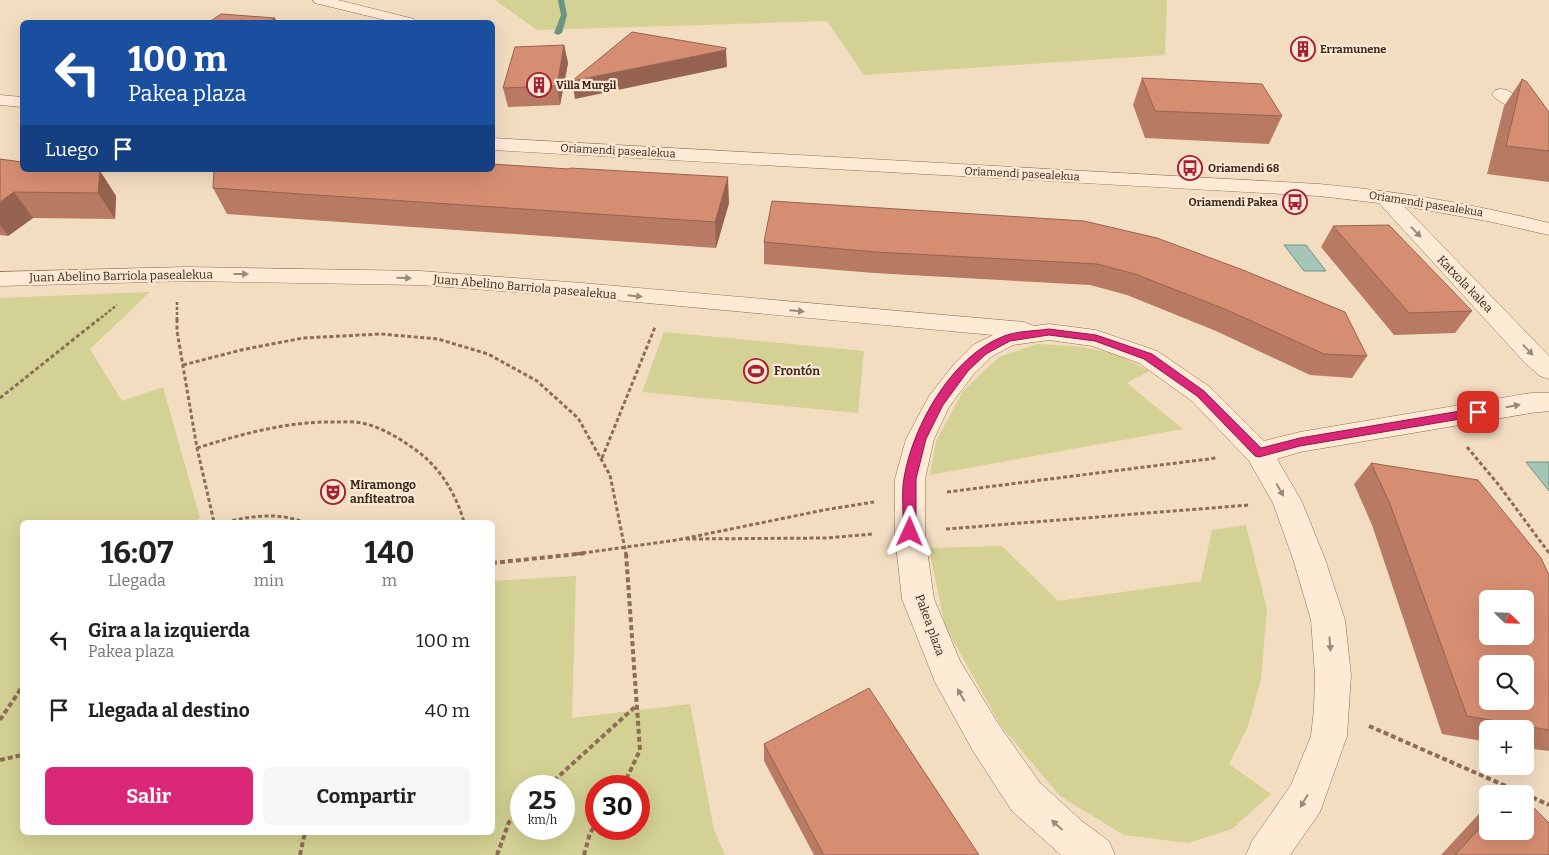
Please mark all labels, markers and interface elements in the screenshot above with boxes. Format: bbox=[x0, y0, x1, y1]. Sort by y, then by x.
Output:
building icon: Erramunene bbox=[1290, 36, 1316, 62]
text: 100 m bbox=[128, 38, 227, 80]
icon: left bbox=[45, 40, 110, 105]
place label: Erramunene bbox=[1320, 43, 1386, 56]
building icon: Villa Murgil bbox=[526, 72, 552, 98]
place label: Villa Murgil bbox=[556, 79, 617, 92]
text: Pakea plaza bbox=[128, 80, 247, 107]
icon: arrive bbox=[109, 135, 137, 163]
text: Luego bbox=[45, 138, 99, 161]
street label: Oriamendi pasealekua bbox=[560, 141, 676, 161]
bus stop icon: Oriamendi 68 bbox=[1177, 155, 1203, 181]
place label: Oriamendi 68 bbox=[1208, 162, 1280, 175]
street label: Oriamendi pasealekua bbox=[964, 164, 1080, 184]
bus stop icon: Oriamendi Pakea bbox=[1282, 189, 1308, 215]
street label: Oriamendi pasealekua bbox=[1368, 189, 1484, 219]
place label: Oriamendi Pakea bbox=[1189, 196, 1279, 209]
one-way arrow bbox=[1410, 226, 1422, 238]
street label: Katxola kalea bbox=[1434, 253, 1496, 316]
street label: Juan Abelino Barriola pasealekua bbox=[28, 267, 213, 285]
one-way arrow bbox=[233, 270, 249, 278]
street label: Juan Abelino Barriola pasealekua bbox=[432, 272, 618, 302]
one-way arrow bbox=[396, 274, 412, 282]
one-way arrow bbox=[628, 292, 644, 300]
one-way arrow bbox=[789, 307, 805, 315]
one-way arrow bbox=[1522, 344, 1534, 356]
sports icon: Frontón bbox=[743, 358, 769, 384]
place label: Frontón bbox=[774, 364, 820, 378]
pin bbox=[1457, 391, 1499, 433]
icon: arrive bbox=[1464, 398, 1492, 426]
one-way arrow bbox=[1506, 402, 1522, 410]
place label: Miramongo anfiteatroa bbox=[350, 478, 416, 506]
theatre icon: Miramongo anfiteatroa bbox=[320, 479, 346, 505]
one-way arrow bbox=[1276, 483, 1284, 498]
position arrow bbox=[883, 505, 935, 557]
text: 16:07 bbox=[100, 535, 173, 571]
text: 1 bbox=[262, 535, 275, 571]
text: 140 bbox=[364, 535, 415, 571]
text: Llegada bbox=[108, 571, 166, 590]
text: min bbox=[254, 571, 284, 590]
text: m bbox=[382, 571, 397, 590]
north arrow bbox=[1479, 590, 1534, 645]
map controls bbox=[1479, 590, 1534, 840]
street label: Pakea plaza bbox=[912, 592, 948, 658]
text: Gira a la izquierda bbox=[88, 619, 250, 642]
icon: left bbox=[45, 626, 73, 654]
text: 100 m bbox=[416, 629, 470, 652]
one-way arrow bbox=[1327, 636, 1335, 652]
text: Pakea plaza bbox=[88, 642, 174, 661]
button: search bbox=[1479, 655, 1534, 710]
one-way arrow bbox=[956, 688, 965, 701]
icon: arrive bbox=[45, 696, 73, 724]
text: Llegada al destino bbox=[88, 699, 250, 722]
text: 40 m bbox=[425, 699, 470, 722]
button: + bbox=[1479, 720, 1534, 775]
button: Salir bbox=[45, 767, 253, 825]
button: Compartir bbox=[263, 767, 470, 825]
speed limit sign: 30 bbox=[585, 775, 650, 840]
button: − bbox=[1479, 785, 1534, 840]
text: 25 bbox=[529, 786, 556, 816]
one-way arrow bbox=[1299, 794, 1308, 808]
text: km/h bbox=[528, 813, 557, 827]
one-way arrow bbox=[1051, 819, 1063, 831]

